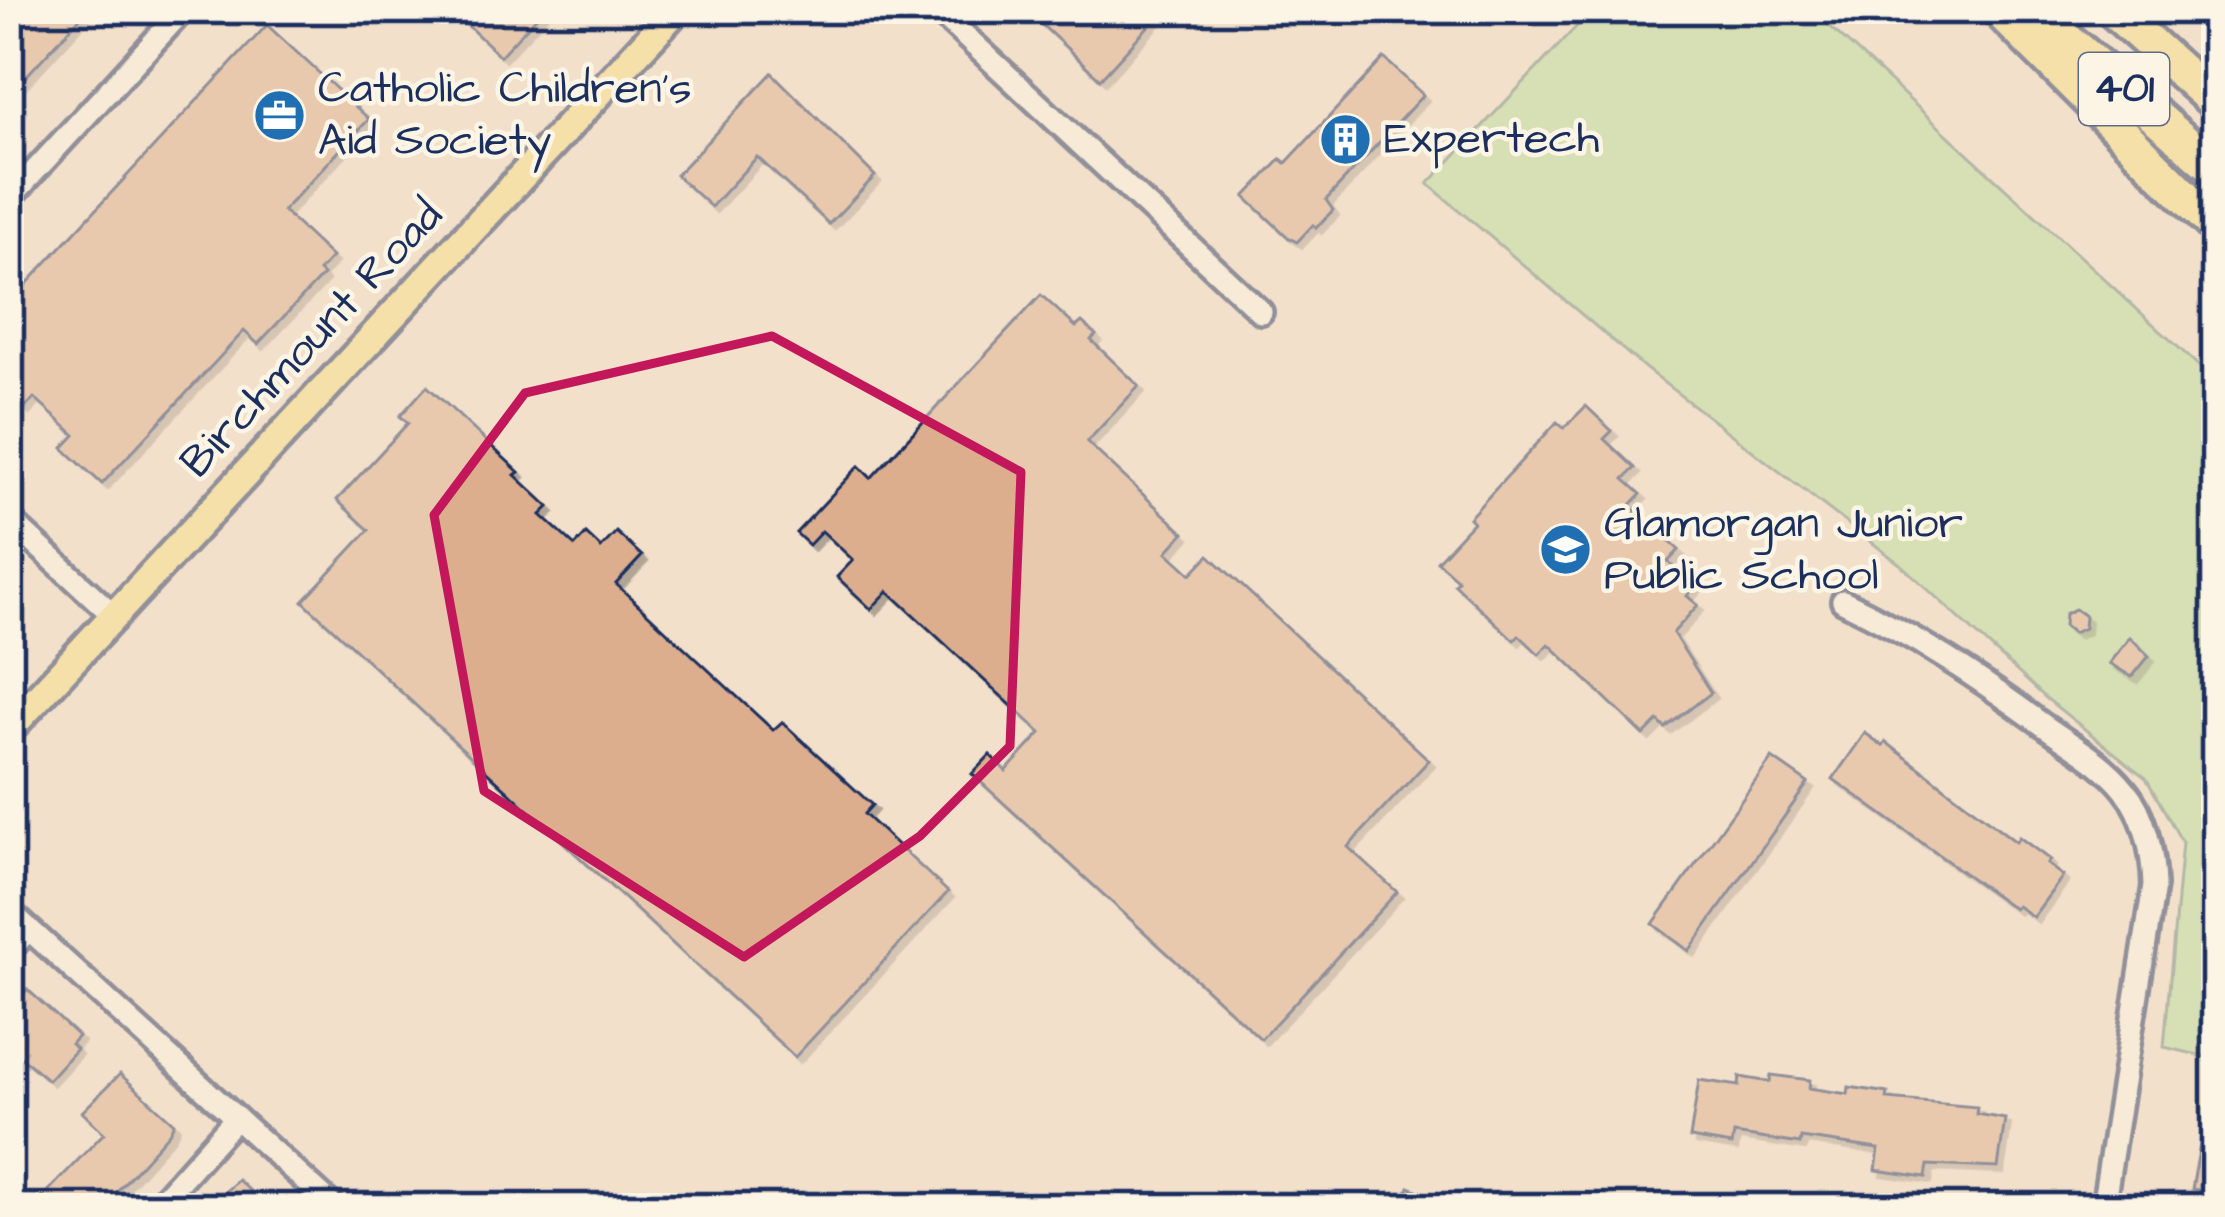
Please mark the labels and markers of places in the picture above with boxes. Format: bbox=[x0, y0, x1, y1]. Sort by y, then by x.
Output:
place label: Catholic Children's Aid Society bbox=[318, 58, 692, 173]
office icon: Catholic Children's Aid Society bbox=[251, 87, 307, 143]
place label: Expertech bbox=[1384, 108, 1599, 170]
building icon: Expertech bbox=[1317, 111, 1373, 167]
place label: Glamorgan Junior Public School bbox=[1604, 493, 1963, 607]
school or university icon: Glamorgan Junior Public School bbox=[1537, 522, 1593, 578]

